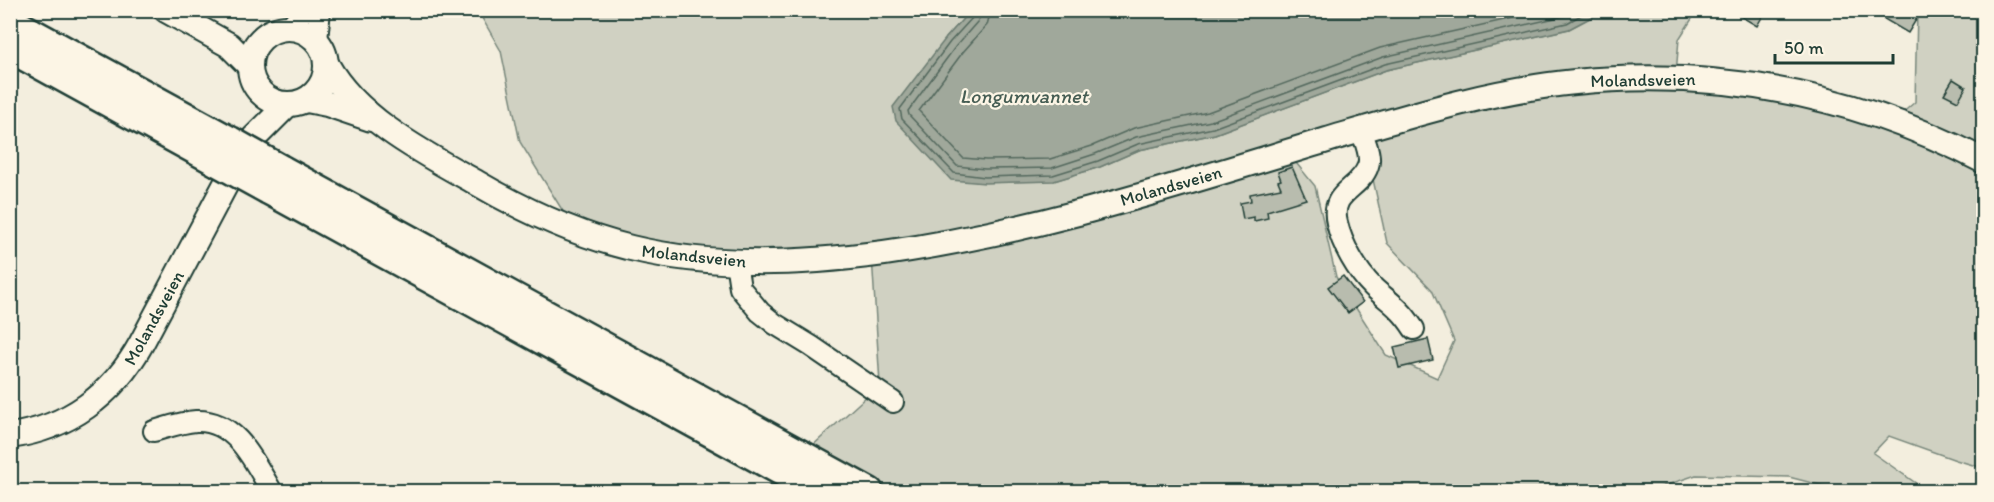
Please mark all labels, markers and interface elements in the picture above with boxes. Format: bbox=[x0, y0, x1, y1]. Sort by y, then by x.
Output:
scale bar bbox=[1775, 27, 1894, 65]
text: 50 m bbox=[1784, 37, 1824, 59]
street label: Molandsveien bbox=[1590, 68, 1696, 92]
water label: Longumvannet bbox=[960, 84, 1090, 108]
street label: Molandsveien bbox=[1117, 161, 1225, 211]
street label: Molandsveien bbox=[641, 240, 747, 272]
street label: Molandsveien bbox=[119, 267, 189, 369]

